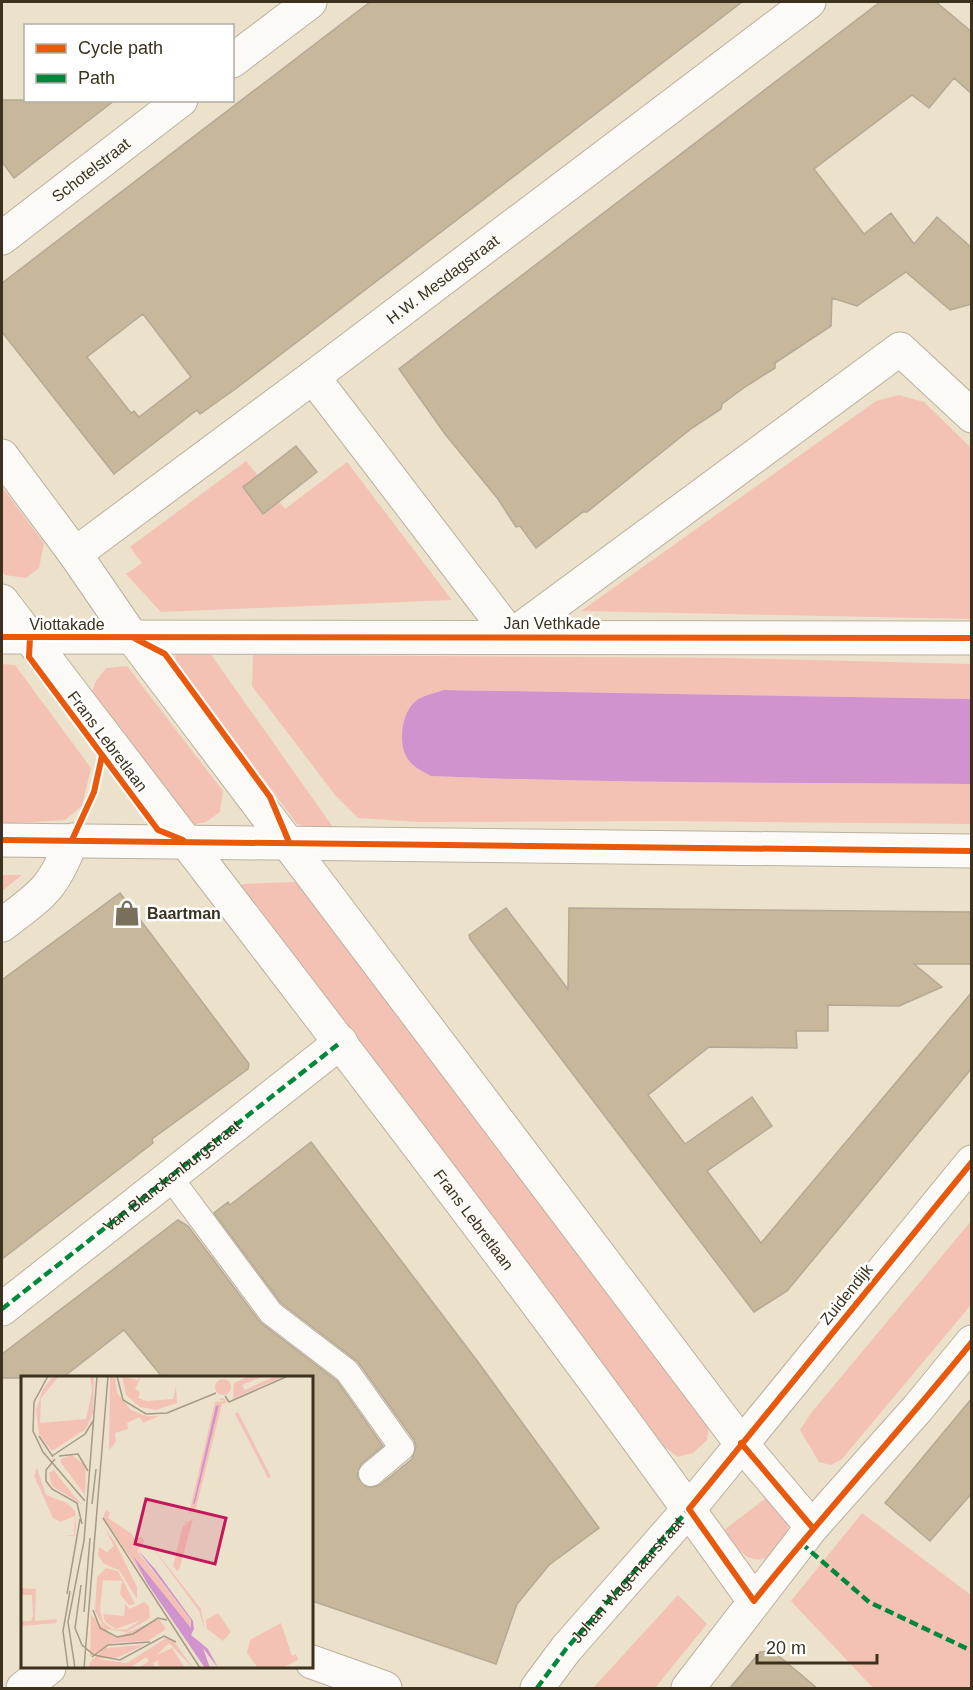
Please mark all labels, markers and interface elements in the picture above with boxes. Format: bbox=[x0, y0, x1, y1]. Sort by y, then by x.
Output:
legend bbox=[24, 24, 234, 102]
text: Cycle path bbox=[78, 38, 163, 58]
text: Path bbox=[78, 68, 115, 88]
street label: Schotelstraat bbox=[49, 134, 134, 205]
street label: H.W. Mesdagstraat bbox=[383, 231, 503, 327]
street label: Jan Vethkade bbox=[504, 615, 601, 632]
street label: Viottakade bbox=[29, 616, 105, 633]
street label: Frans Lebretlaan bbox=[64, 688, 151, 795]
shop icon: Baartman bbox=[112, 898, 142, 928]
place label: Baartman bbox=[147, 905, 221, 922]
street label: Van Blanckenburgstraat bbox=[100, 1116, 244, 1235]
street label: Frans Lebretlaan bbox=[430, 1166, 517, 1273]
street label: Zuidendijk bbox=[817, 1260, 877, 1328]
inset map bbox=[21, 1376, 314, 1669]
street label: Johan Wagenaarstraat bbox=[568, 1513, 687, 1646]
scale bar bbox=[757, 1627, 877, 1665]
text: 20 m bbox=[766, 1638, 806, 1658]

